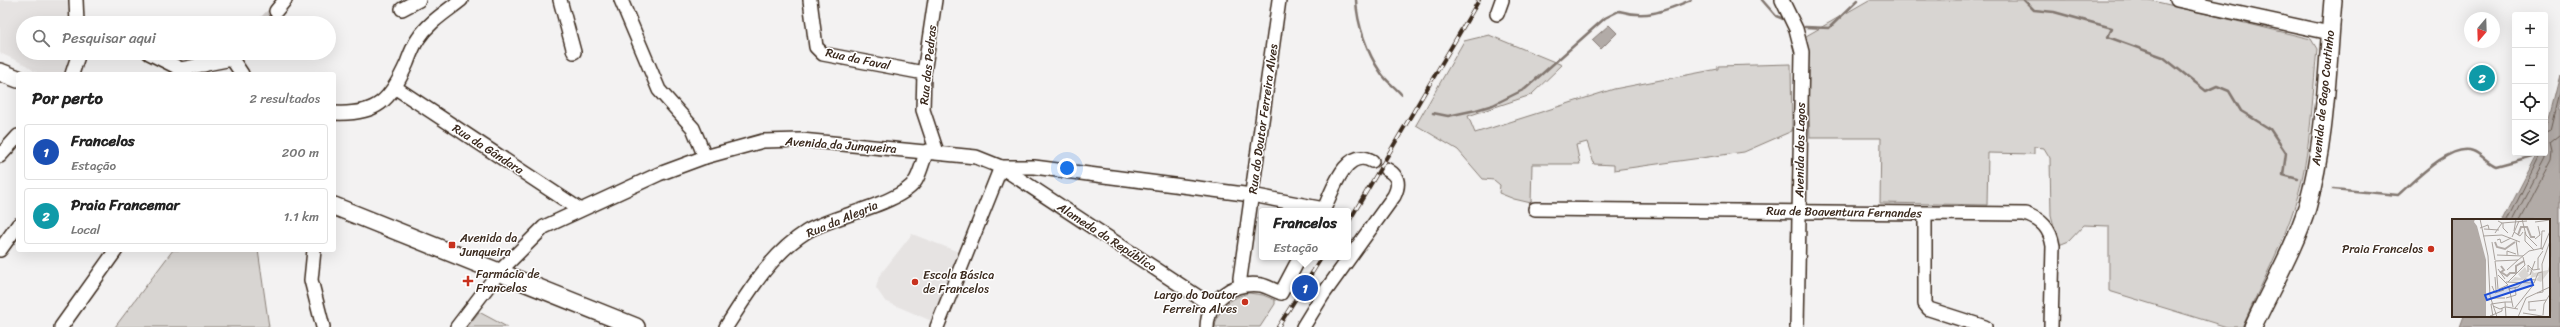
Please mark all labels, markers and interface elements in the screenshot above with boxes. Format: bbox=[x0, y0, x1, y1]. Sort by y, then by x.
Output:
north arrow bbox=[2464, 12, 2500, 48]
map controls bbox=[2512, 12, 2548, 156]
button: + bbox=[2512, 12, 2548, 48]
search box bbox=[16, 16, 336, 60]
street label: Rua das Pedras bbox=[913, 24, 943, 106]
text: Pesquisar aqui bbox=[62, 25, 156, 51]
icon: search bbox=[30, 27, 52, 49]
street label: Avenida de Gago Coutinho bbox=[2305, 29, 2341, 168]
street label: Rua da Faval bbox=[823, 41, 893, 77]
street label: Rua do Doutor Ferreira Alves bbox=[1242, 43, 1284, 195]
button: − bbox=[2512, 48, 2548, 84]
pin: 2 bbox=[2469, 63, 2495, 93]
text: Por perto bbox=[32, 83, 103, 113]
button: locate bbox=[2512, 84, 2548, 120]
text: 2 resultados bbox=[249, 87, 320, 110]
street label: Avenida dos Lagos bbox=[1788, 102, 1812, 199]
street label: Rua da Gândara bbox=[448, 118, 529, 181]
button: layers bbox=[2512, 120, 2548, 156]
text: Francelos bbox=[71, 128, 135, 154]
street label: Avenida da Junqueira bbox=[784, 130, 897, 160]
text: 1 bbox=[43, 141, 49, 164]
text: 200 m bbox=[282, 141, 319, 164]
text: Estação bbox=[71, 154, 116, 177]
your location bbox=[1057, 158, 1077, 178]
text: Praia Francemar bbox=[71, 192, 180, 218]
street label: Rua da Alegria bbox=[803, 194, 881, 244]
street label: Alameda da República bbox=[1052, 196, 1161, 278]
street label: Rua de Boaventura Fernandes bbox=[1766, 200, 1922, 224]
text: 2 bbox=[42, 205, 50, 228]
text: 1.1 km bbox=[284, 205, 319, 228]
popup bbox=[1259, 208, 1351, 260]
text: Francelos bbox=[1273, 210, 1337, 236]
text: Local bbox=[71, 218, 100, 241]
inset map bbox=[2452, 219, 2550, 317]
place label: Avenida da Junqueira bbox=[459, 227, 517, 263]
text: Estação bbox=[1273, 236, 1318, 259]
place label: Praia Francelos bbox=[2342, 238, 2423, 260]
marker: Avenida da Junqueira bbox=[447, 240, 457, 250]
marker: Praia Francelos bbox=[2426, 244, 2436, 254]
place label: Farmácia de Francelos bbox=[476, 263, 540, 299]
place label: Escola Básica de Francelos bbox=[923, 264, 994, 300]
pin: 1 bbox=[1292, 273, 1318, 303]
marker: Farmácia de Francelos bbox=[463, 276, 473, 286]
marker: Escola Básica de Francelos bbox=[910, 277, 920, 287]
place label: Largo do Doutor Ferreira Alves bbox=[1154, 284, 1238, 320]
marker: Largo do Doutor Ferreira Alves bbox=[1240, 297, 1250, 307]

